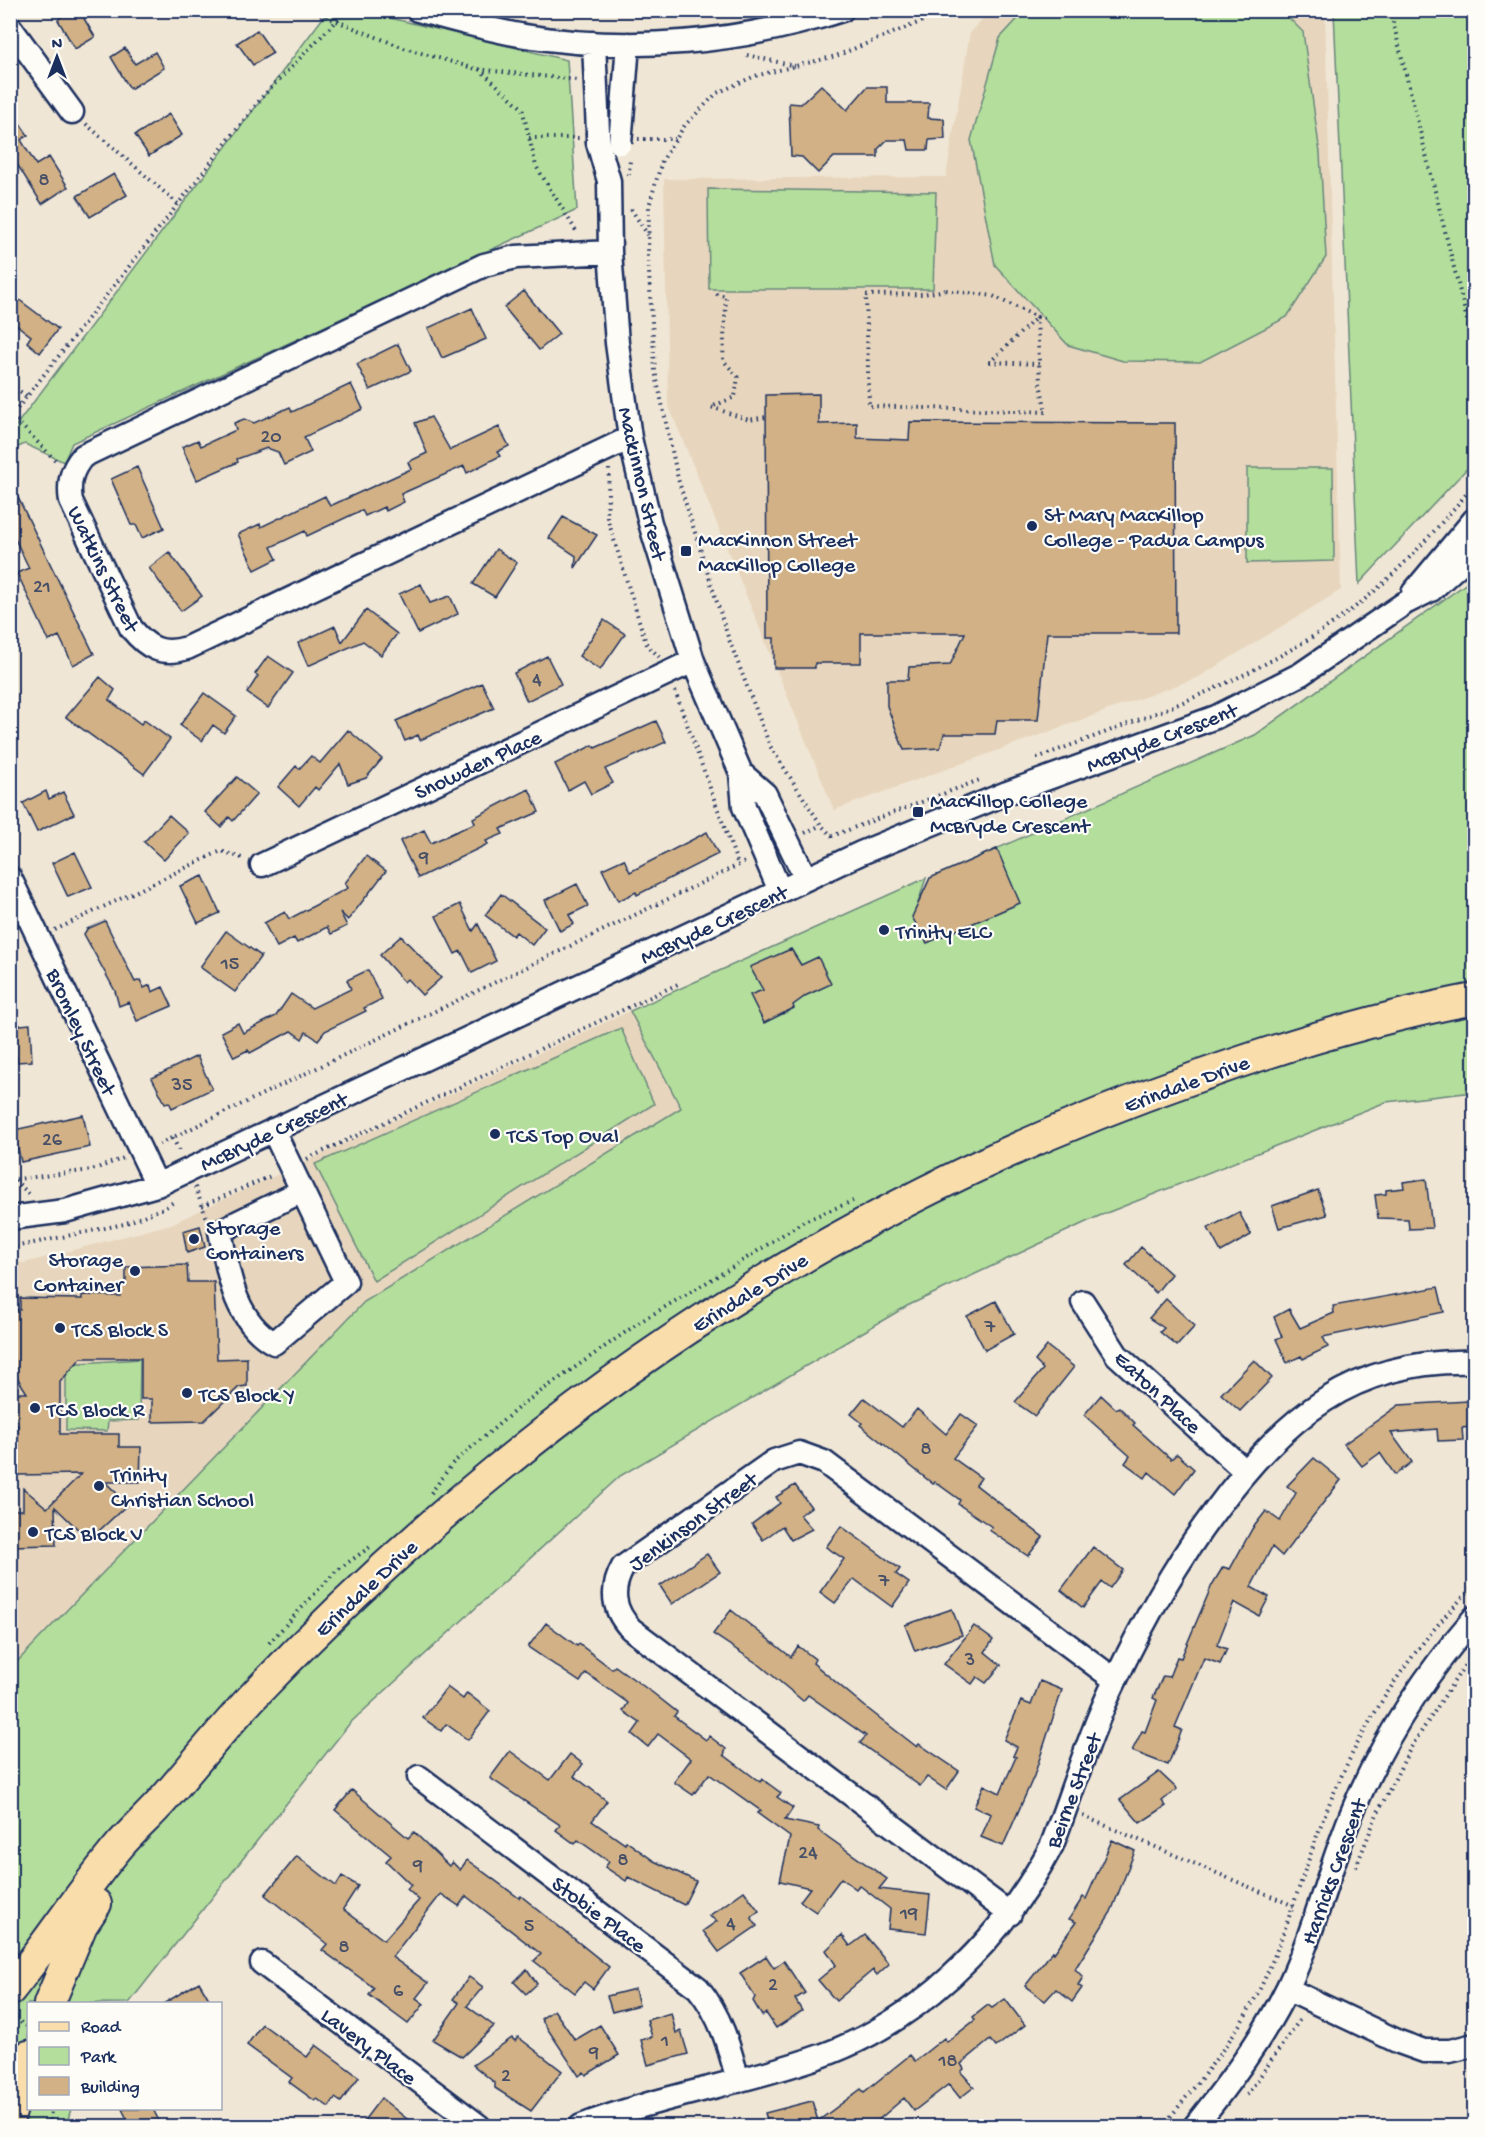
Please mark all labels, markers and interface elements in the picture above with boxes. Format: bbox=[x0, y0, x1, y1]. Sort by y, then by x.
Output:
north arrow bbox=[27, 27, 87, 87]
text: N bbox=[52, 36, 63, 55]
house number: 8 bbox=[39, 170, 50, 193]
street label: Mackinnon Street bbox=[610, 405, 671, 565]
house number: 20 bbox=[260, 427, 282, 450]
street label: Watkins Street bbox=[60, 503, 144, 639]
place label: St Mary MacKillop College - Padua Campus bbox=[1044, 504, 1264, 555]
marker: St Mary MacKillop College - Padua Campus bbox=[1025, 519, 1039, 533]
place label: MacKinnon Street MacKillop College bbox=[698, 529, 859, 580]
marker: MacKinnon Street MacKillop College bbox=[679, 544, 693, 558]
house number: 21 bbox=[33, 577, 51, 600]
house number: 4 bbox=[532, 670, 542, 693]
street label: McBryde Crescent bbox=[1083, 698, 1243, 780]
street label: Snowden Place bbox=[411, 726, 547, 807]
place label: MacKillop College McBryde Crescent bbox=[930, 790, 1092, 841]
marker: MacKillop College McBryde Crescent bbox=[911, 805, 925, 819]
house number: 9 bbox=[418, 848, 429, 871]
street label: McBryde Crescent bbox=[637, 880, 794, 972]
place label: Trinity ELC bbox=[894, 921, 993, 947]
marker: Trinity ELC bbox=[877, 923, 891, 937]
house number: 15 bbox=[220, 954, 239, 977]
street label: Bromley Street bbox=[38, 964, 121, 1102]
street label: Erindale Drive bbox=[1121, 1051, 1254, 1120]
house number: 35 bbox=[171, 1075, 192, 1098]
street label: McBryde Crescent bbox=[197, 1087, 354, 1179]
place label: TCS Top Oval bbox=[505, 1125, 619, 1151]
marker: TCS Top Oval bbox=[488, 1127, 502, 1141]
house number: 26 bbox=[42, 1130, 63, 1153]
place label: Storage Containers bbox=[206, 1217, 304, 1268]
marker: Storage Containers bbox=[187, 1232, 201, 1246]
street label: Erindale Drive bbox=[689, 1248, 814, 1340]
place label: Storage Container bbox=[34, 1249, 125, 1300]
marker: Storage Container bbox=[128, 1264, 142, 1278]
house number: 7 bbox=[984, 1317, 996, 1340]
place label: TCS Block S bbox=[70, 1319, 169, 1345]
marker: TCS Block S bbox=[53, 1321, 67, 1335]
street label: Eaton Place bbox=[1107, 1347, 1206, 1441]
place label: TCS Block Y bbox=[197, 1384, 295, 1410]
marker: TCS Block Y bbox=[180, 1386, 194, 1400]
place label: TCS Block R bbox=[45, 1399, 146, 1425]
marker: TCS Block R bbox=[28, 1401, 42, 1415]
house number: 8 bbox=[921, 1439, 932, 1462]
place label: Trinity Christian School bbox=[109, 1464, 254, 1515]
street label: Jenkinson Street bbox=[625, 1467, 765, 1579]
marker: Trinity Christian School bbox=[92, 1479, 106, 1493]
place label: TCS Block V bbox=[43, 1523, 143, 1549]
marker: TCS Block V bbox=[26, 1525, 40, 1539]
street label: Erindale Drive bbox=[311, 1535, 425, 1644]
house number: 7 bbox=[878, 1571, 890, 1594]
house number: 3 bbox=[964, 1650, 975, 1673]
street label: Beirne Street bbox=[1042, 1728, 1110, 1853]
street label: Harricks Crescent bbox=[1297, 1794, 1375, 1949]
house number: 24 bbox=[798, 1843, 818, 1866]
house number: 8 bbox=[618, 1850, 629, 1873]
house number: 9 bbox=[412, 1856, 423, 1879]
street label: Stobie Place bbox=[545, 1872, 650, 1961]
house number: 19 bbox=[899, 1904, 918, 1927]
house number: 4 bbox=[726, 1914, 736, 1937]
house number: 5 bbox=[524, 1916, 534, 1939]
house number: 8 bbox=[339, 1937, 350, 1960]
house number: 2 bbox=[768, 1975, 778, 1998]
house number: 6 bbox=[393, 1981, 404, 2004]
legend bbox=[27, 2002, 222, 2110]
street label: Lavery Place bbox=[315, 2004, 421, 2093]
text: Road bbox=[81, 2018, 122, 2039]
house number: 1 bbox=[660, 2031, 669, 2054]
house number: 9 bbox=[588, 2043, 599, 2066]
text: Park bbox=[80, 2048, 117, 2069]
house number: 18 bbox=[937, 2051, 958, 2074]
house number: 2 bbox=[501, 2066, 511, 2089]
text: Building bbox=[80, 2078, 140, 2099]

